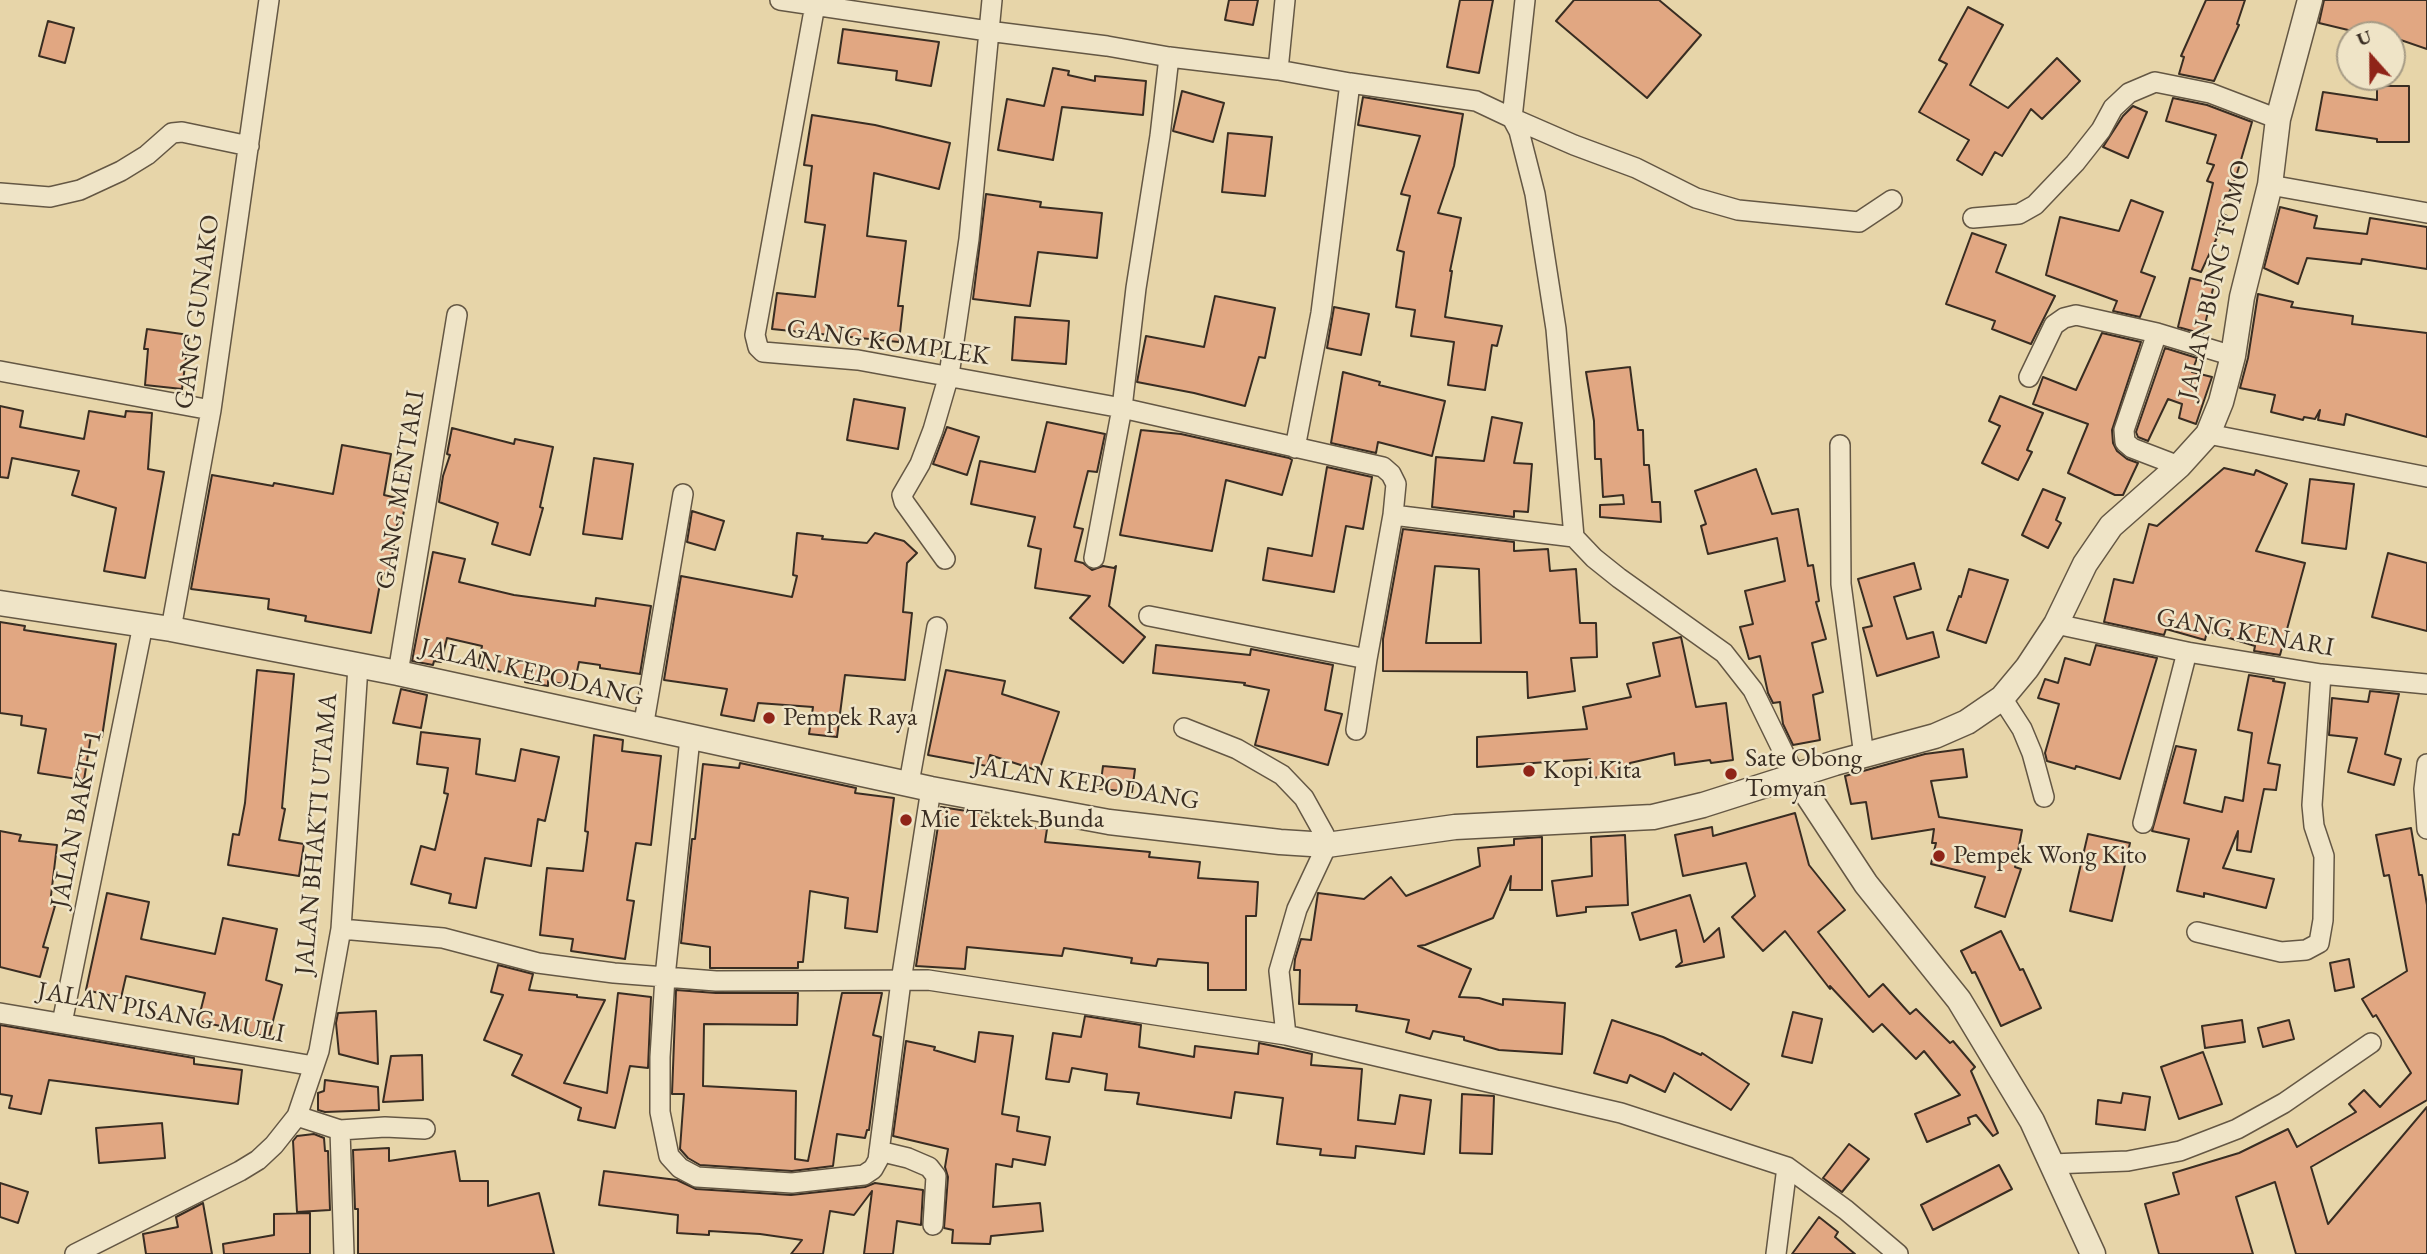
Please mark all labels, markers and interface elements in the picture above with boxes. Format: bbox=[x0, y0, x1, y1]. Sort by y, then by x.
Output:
north arrow bbox=[2336, 21, 2406, 91]
text: U bbox=[2353, 24, 2375, 52]
street label: JALAN BUNG TOMO bbox=[2172, 157, 2258, 403]
street label: GANG GUNAKO bbox=[169, 213, 227, 411]
street label: GANG KOMPLEK bbox=[785, 313, 991, 373]
street label: GANG MENTARI bbox=[370, 388, 432, 592]
street label: GANG KENARI bbox=[2154, 602, 2336, 664]
street label: JALAN KEPODANG bbox=[417, 632, 647, 714]
street label: JALAN BHAKTI UTAMA bbox=[289, 692, 345, 976]
place label: Pempek Raya bbox=[783, 702, 917, 734]
marker: Pempek Raya bbox=[761, 710, 777, 726]
street label: JALAN BAKTI 1 bbox=[44, 727, 110, 911]
place label: Sate Obong Tomyan bbox=[1745, 743, 1862, 804]
street label: JALAN KEPODANG bbox=[971, 751, 1201, 817]
place label: Kopi Kita bbox=[1543, 755, 1641, 787]
marker: Kopi Kita bbox=[1521, 763, 1537, 779]
marker: Sate Obong Tomyan bbox=[1723, 766, 1739, 782]
place label: Mie Tektek Bunda bbox=[920, 804, 1104, 836]
marker: Mie Tektek Bunda bbox=[898, 812, 914, 828]
place label: Pempek Wong Kito bbox=[1953, 840, 2147, 872]
marker: Pempek Wong Kito bbox=[1931, 848, 1947, 864]
street label: JALAN PISANG MULI bbox=[35, 976, 287, 1050]

